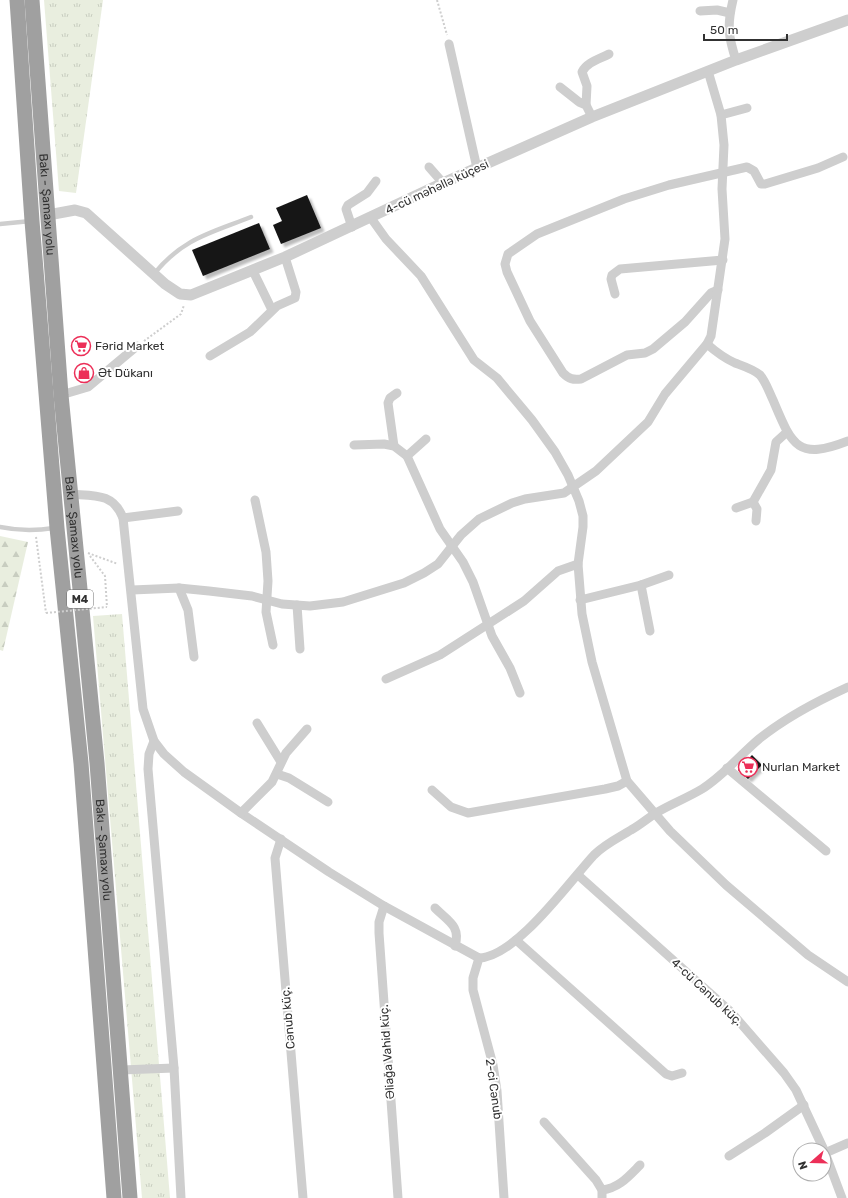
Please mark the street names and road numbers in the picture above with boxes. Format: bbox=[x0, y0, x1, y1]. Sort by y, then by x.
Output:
street label: Bakı - Şamaxı yolu bbox=[36, 153, 58, 256]
street label: 4-cü məhəllə küçesi bbox=[383, 157, 491, 217]
street label: Bakı - Şamaxı yolu bbox=[62, 476, 86, 579]
road number: M4 bbox=[67, 590, 93, 608]
street label: Bakı - Şamaxı yolu bbox=[93, 798, 114, 901]
street label: 4-cü Cənub küç. bbox=[668, 955, 746, 1029]
street label: Cənub küç. bbox=[278, 986, 298, 1050]
street label: Əliağa Vahid küç. bbox=[377, 1004, 397, 1100]
street label: 2-ci Cənub bbox=[483, 1058, 505, 1120]

